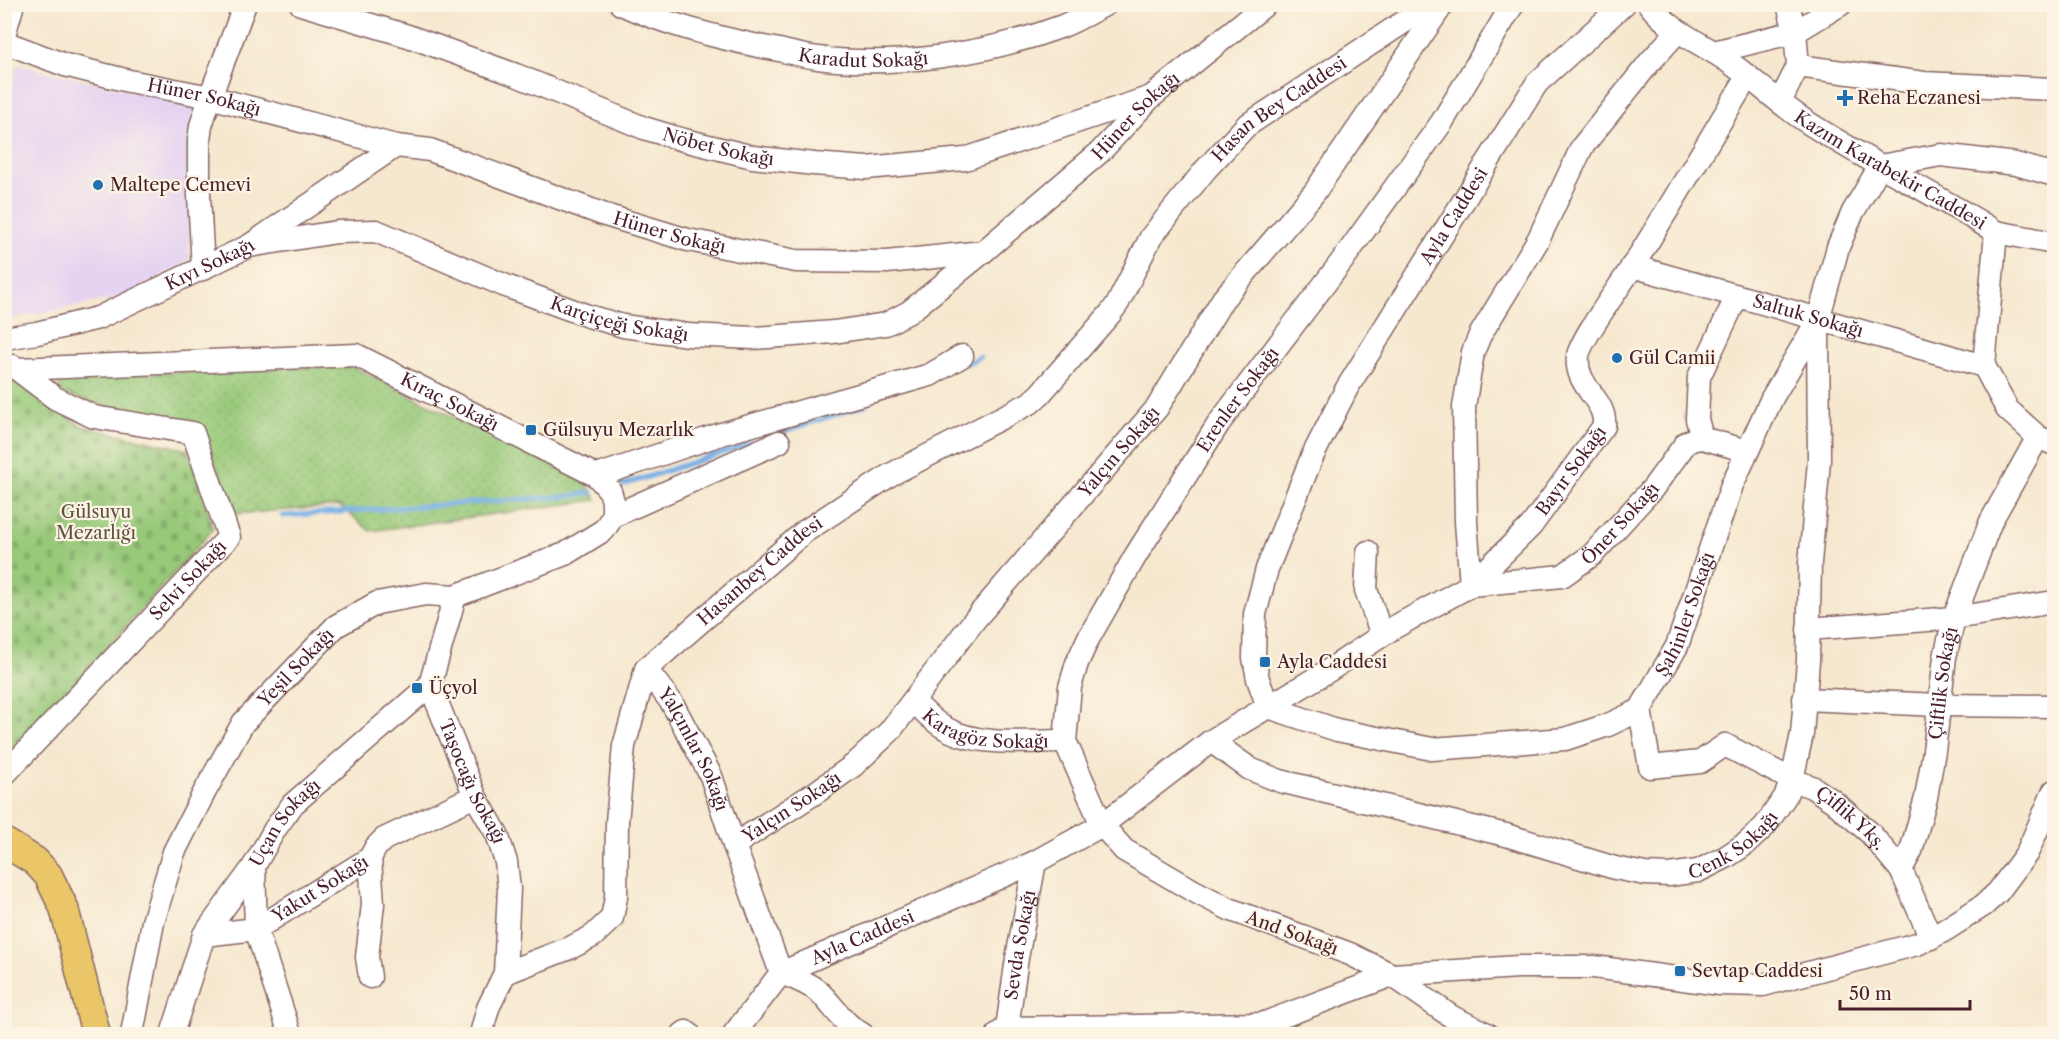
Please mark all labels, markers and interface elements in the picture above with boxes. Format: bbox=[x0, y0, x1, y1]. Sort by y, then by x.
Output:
street label: Karadut Sokağı bbox=[796, 44, 930, 72]
street label: Hasan Bey Caddesi bbox=[1207, 51, 1351, 167]
street label: Hüner Sokağı bbox=[1087, 67, 1185, 165]
street label: Hüner Sokağı bbox=[146, 74, 264, 121]
place label: Reha Eczanesi bbox=[1857, 87, 1981, 109]
marker: Reha Eczanesi bbox=[1838, 91, 1852, 105]
street label: Kazım Karabekir Caddesi bbox=[1790, 106, 1991, 235]
street label: Nöbet Sokağı bbox=[660, 123, 776, 170]
street label: Ayla Caddesi bbox=[1415, 163, 1493, 270]
place label: Maltepe Cemevi bbox=[110, 174, 251, 196]
marker: Maltepe Cemevi bbox=[91, 178, 105, 192]
street label: Hüner Sokağı bbox=[611, 207, 728, 258]
street label: Kıyı Sokağı bbox=[162, 234, 259, 295]
street label: Saltuk Sokağı bbox=[1750, 290, 1866, 342]
street label: Karçiçeği Sokağı bbox=[547, 292, 690, 346]
street label: Erenler Sokağı bbox=[1192, 342, 1284, 456]
place label: Gül Camii bbox=[1629, 347, 1716, 369]
marker: Gül Camii bbox=[1610, 351, 1624, 365]
street label: Kıraç Sokağı bbox=[397, 368, 503, 436]
street label: Yalçın Sokağı bbox=[1073, 401, 1165, 503]
place label: Gülsuyu Mezarlık bbox=[543, 419, 695, 441]
street label: Bayır Sokağı bbox=[1531, 421, 1611, 520]
marker: Gülsuyu Mezarlık bbox=[524, 423, 538, 437]
street label: Öner Sokağı bbox=[1577, 478, 1664, 570]
park label: Gülsuyu Mezarlığı bbox=[56, 501, 136, 544]
street label: Hasanbey Caddesi bbox=[693, 512, 827, 630]
street label: Selvi Sokağı bbox=[145, 535, 232, 625]
street label: Şahinler Sokağı bbox=[1651, 549, 1719, 680]
street label: Yeşil Sokağı bbox=[253, 623, 339, 712]
street label: Çiftlik Sokağı bbox=[1924, 624, 1963, 741]
place label: Ayla Caddesi bbox=[1276, 651, 1388, 673]
marker: Ayla Caddesi bbox=[1258, 655, 1272, 669]
place label: Üçyol bbox=[429, 676, 478, 699]
marker: Üçyol bbox=[410, 681, 424, 695]
street label: Yalçınlar Sokağı bbox=[653, 682, 733, 814]
street label: Karagöz Sokağı bbox=[917, 704, 1049, 753]
street label: Taşocağı Sokağı bbox=[434, 716, 510, 847]
street label: Yalçın Sokağı bbox=[738, 767, 846, 848]
street label: Uçan Sokağı bbox=[245, 774, 325, 870]
street label: Çiflik Ykş. bbox=[1811, 782, 1891, 855]
street label: Cenk Sokağı bbox=[1687, 807, 1783, 883]
street label: Yakut Sokağı bbox=[267, 850, 373, 928]
street label: Sevda Sokağı bbox=[1000, 888, 1041, 1001]
street label: Ayla Caddesi bbox=[807, 905, 918, 970]
street label: And Sokağı bbox=[1242, 906, 1342, 960]
place label: Sevtap Caddesi bbox=[1692, 960, 1823, 982]
marker: Sevtap Caddesi bbox=[1673, 964, 1687, 978]
scale bar bbox=[1840, 973, 1970, 1011]
text: 50 m bbox=[1849, 983, 1892, 1005]

